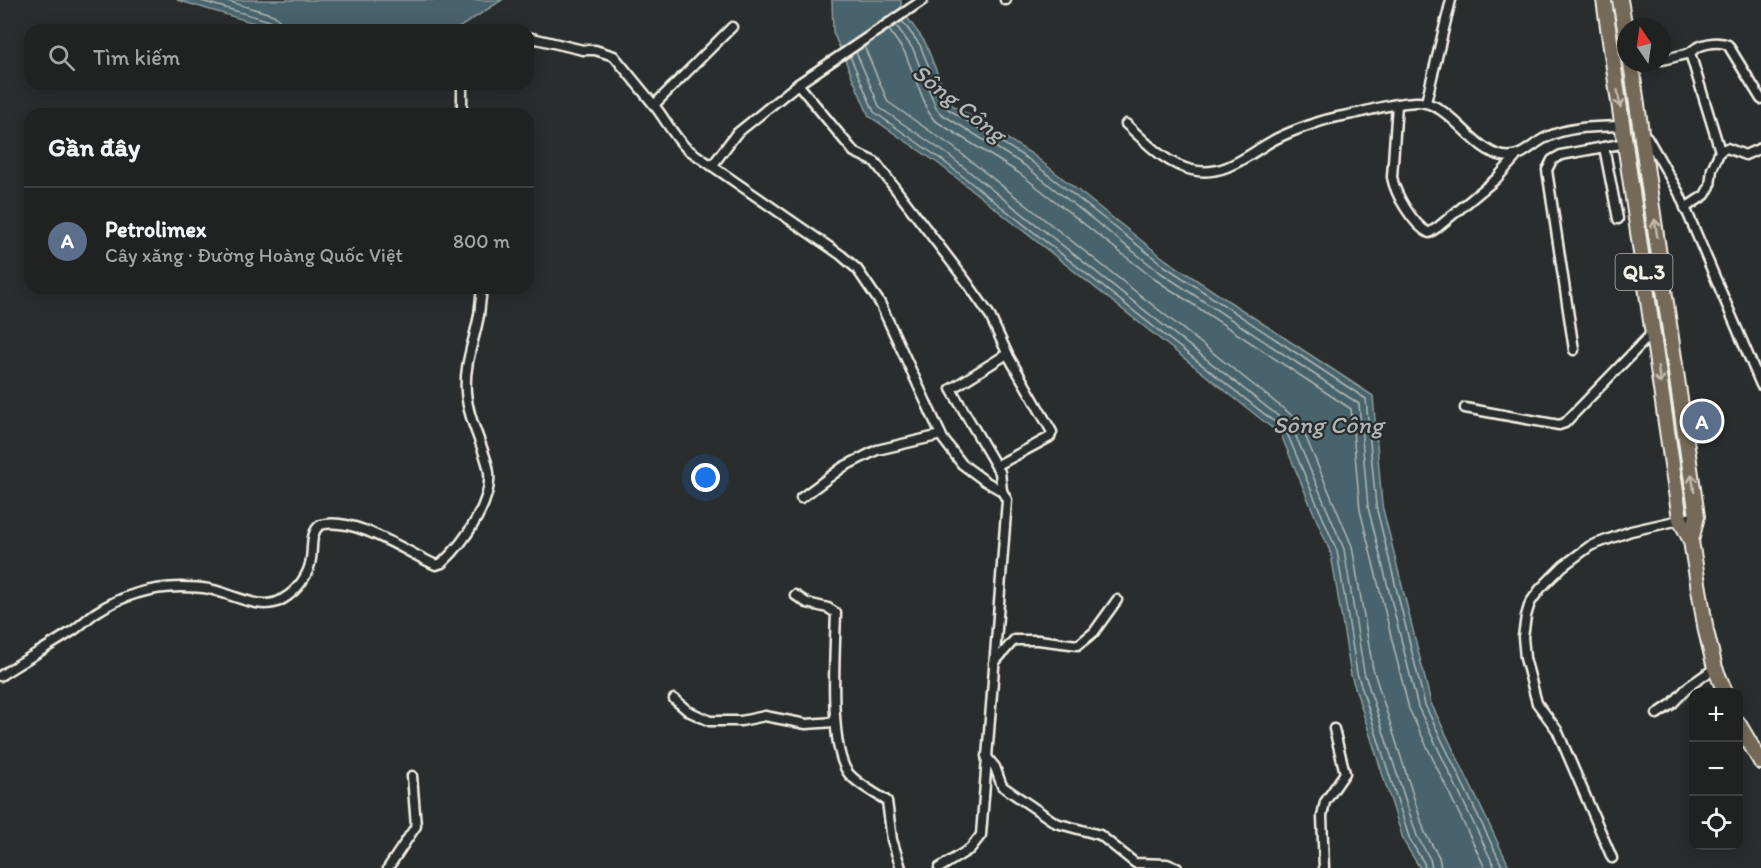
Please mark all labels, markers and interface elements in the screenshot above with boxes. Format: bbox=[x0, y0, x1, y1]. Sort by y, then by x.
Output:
north arrow bbox=[1617, 18, 1671, 72]
search box bbox=[24, 24, 534, 90]
icon: search bbox=[45, 41, 78, 74]
text: Tìm kiếm bbox=[93, 44, 180, 71]
water label: Sông Công bbox=[907, 57, 1014, 150]
one-way arrow bbox=[1614, 89, 1625, 109]
text: Gần đây bbox=[48, 131, 140, 163]
text: Petrolimex bbox=[105, 216, 206, 243]
one-way arrow bbox=[1650, 219, 1661, 238]
text: A bbox=[61, 229, 74, 253]
text: 800 m bbox=[453, 229, 510, 253]
text: Cây xăng · Đường Hoàng Quốc Việt bbox=[105, 243, 403, 267]
road number: QL.3 bbox=[1616, 254, 1672, 290]
one-way arrow bbox=[1654, 365, 1665, 385]
pin: A bbox=[1682, 398, 1722, 444]
water label: Sông Công bbox=[1273, 410, 1386, 439]
your location bbox=[691, 463, 720, 492]
one-way arrow bbox=[1687, 474, 1698, 494]
map controls bbox=[1689, 688, 1743, 850]
button: + bbox=[1689, 688, 1743, 742]
button: − bbox=[1689, 742, 1743, 796]
button: locate bbox=[1689, 796, 1743, 850]

